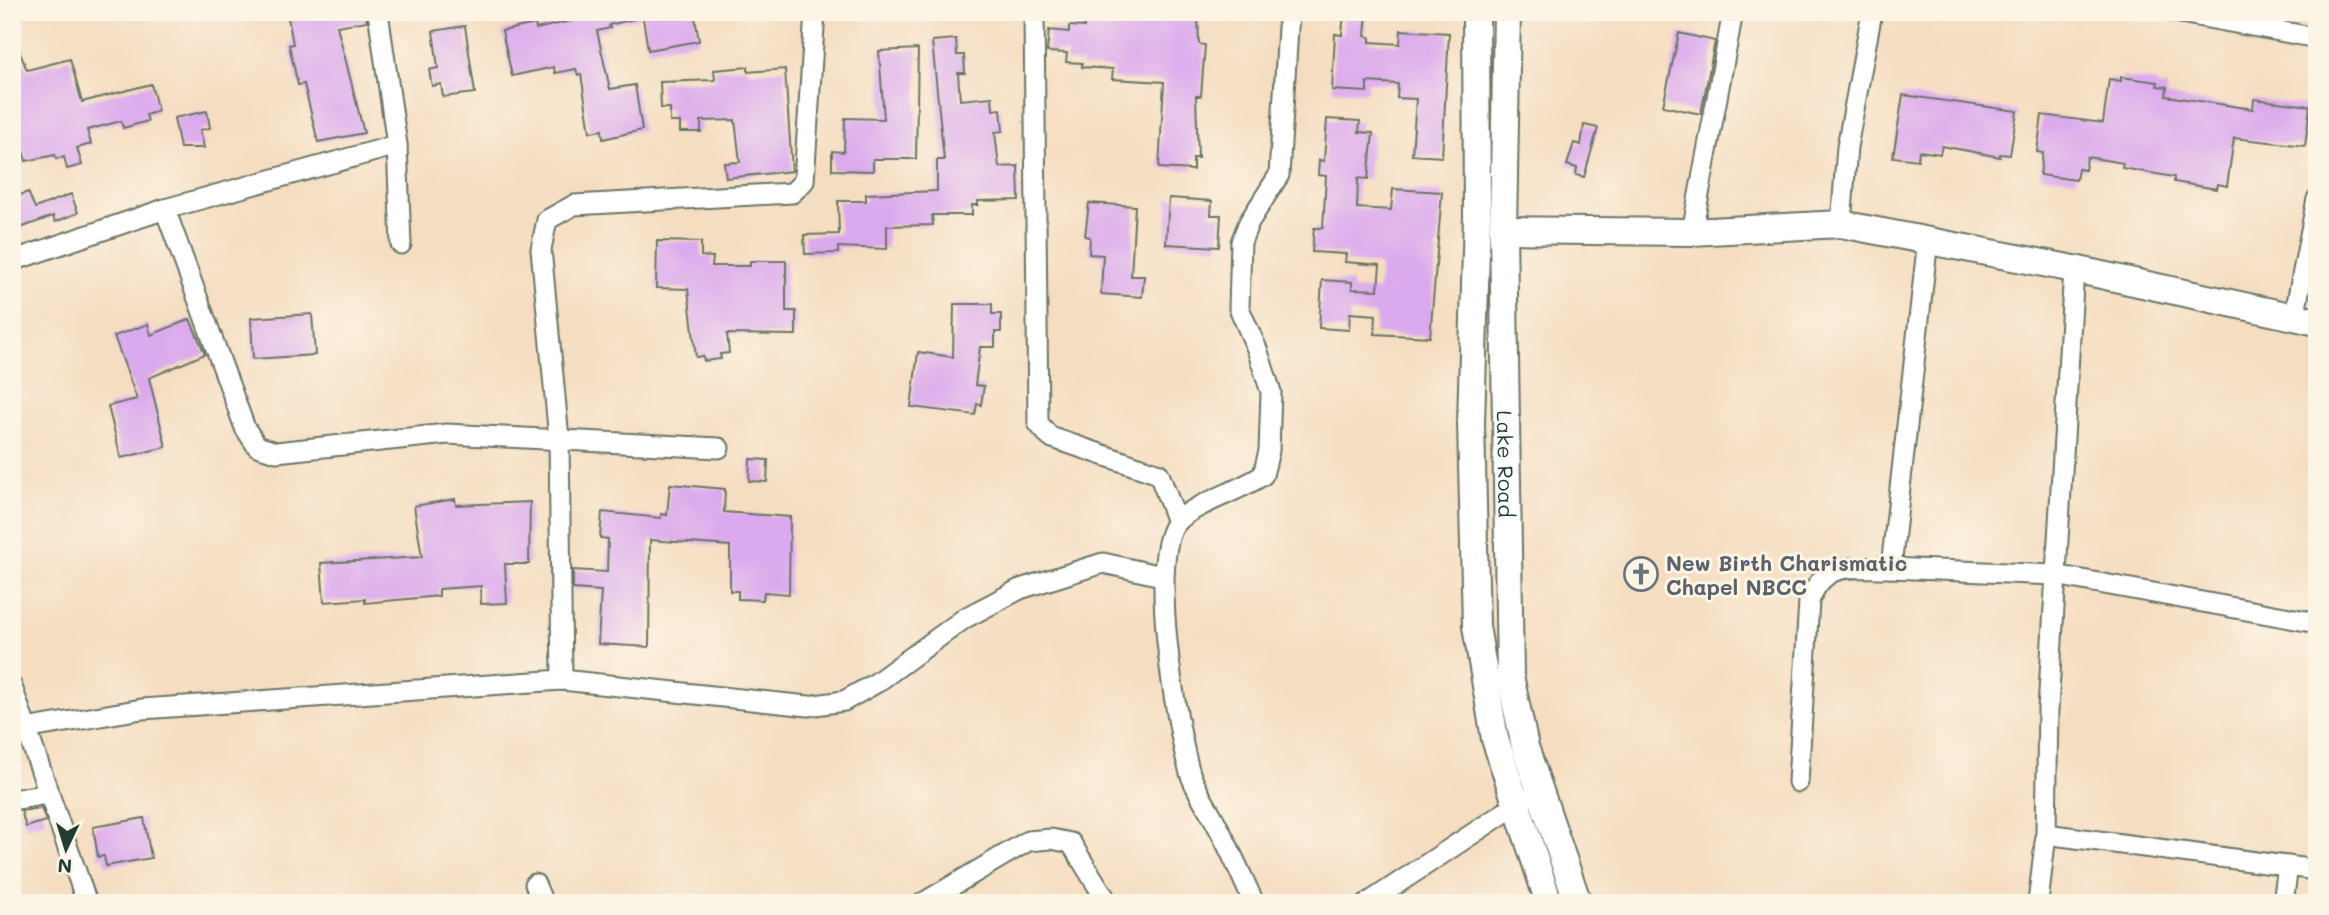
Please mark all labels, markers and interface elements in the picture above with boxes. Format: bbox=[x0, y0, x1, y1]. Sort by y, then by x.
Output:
street label: Lake Road bbox=[1492, 410, 1521, 518]
place label: New Birth Charismatic Chapel NBCC bbox=[1666, 549, 1907, 600]
church icon: New Birth Charismatic Chapel NBCC bbox=[1622, 555, 1660, 593]
north arrow bbox=[32, 814, 102, 884]
text: N bbox=[57, 853, 73, 879]

